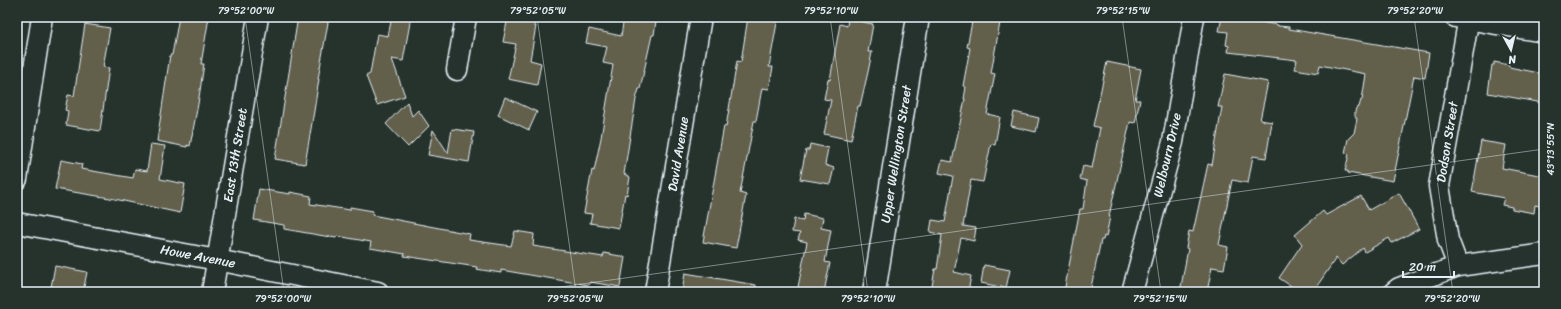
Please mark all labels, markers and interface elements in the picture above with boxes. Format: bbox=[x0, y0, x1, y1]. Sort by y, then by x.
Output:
text: 79°52'00"W bbox=[218, 2, 274, 20]
text: 79°52'05"W bbox=[510, 2, 566, 20]
text: 79°52'10"W bbox=[804, 2, 858, 20]
text: 79°52'15"W bbox=[1096, 2, 1150, 20]
text: 79°52'20"W bbox=[1387, 2, 1443, 20]
north arrow bbox=[1491, 30, 1531, 70]
text: N bbox=[1507, 49, 1518, 69]
street label: Upper Wellington Street bbox=[874, 83, 918, 225]
street label: Dodson Street bbox=[1429, 99, 1465, 184]
street label: East 13th Street bbox=[216, 106, 254, 204]
street label: Welbourn Drive bbox=[1146, 110, 1188, 200]
street label: David Avenue bbox=[661, 115, 695, 193]
text: 43°13'55"N bbox=[1542, 123, 1560, 175]
street label: Howe Avenue bbox=[158, 237, 238, 275]
scale bar bbox=[1403, 253, 1454, 279]
text: 20 m bbox=[1409, 256, 1436, 278]
text: 79°52'00"W bbox=[255, 290, 311, 308]
text: 79°52'05"W bbox=[547, 290, 603, 308]
text: 79°52'10"W bbox=[841, 290, 895, 308]
text: 79°52'15"W bbox=[1133, 290, 1187, 308]
text: 79°52'20"W bbox=[1424, 290, 1480, 308]

